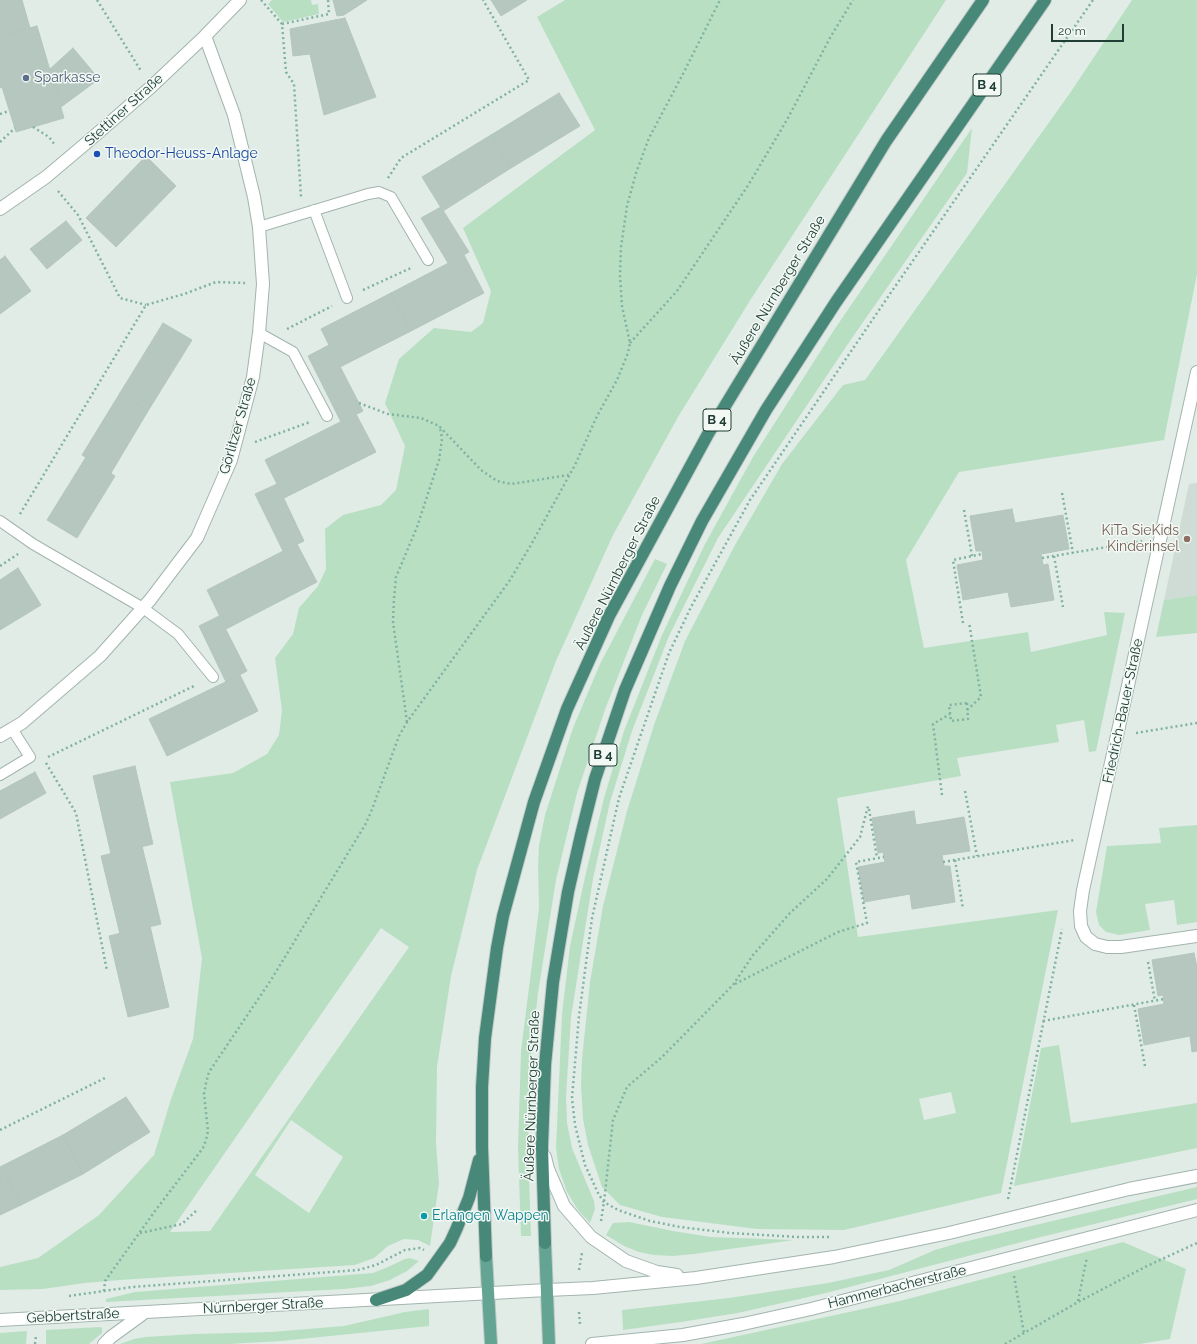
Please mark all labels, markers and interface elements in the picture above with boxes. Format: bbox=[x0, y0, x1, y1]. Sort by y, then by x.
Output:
scale bar bbox=[1053, 16, 1126, 42]
text: 20 m bbox=[1058, 24, 1086, 38]
place label: Sparkasse bbox=[34, 70, 100, 86]
street label: Stettiner Straße bbox=[81, 70, 167, 150]
marker: Sparkasse bbox=[21, 73, 31, 83]
road number: B 4 bbox=[973, 74, 1001, 96]
place label: Theodor-Heuss-Anlage bbox=[105, 146, 258, 162]
marker: Theodor-Heuss-Anlage bbox=[92, 149, 102, 159]
street label: Äußere Nürnberger Straße bbox=[727, 213, 829, 367]
street label: Görlitzer Straße bbox=[216, 376, 260, 476]
road number: B 4 bbox=[703, 409, 731, 431]
street label: Äußere Nürnberger Straße bbox=[572, 493, 664, 653]
place label: KiTa SieKids Kinderinsel bbox=[1101, 523, 1179, 556]
marker: KiTa SieKids Kinderinsel bbox=[1182, 534, 1192, 544]
street label: Friedrich-Bauer-Straße bbox=[1099, 637, 1147, 785]
road number: B 4 bbox=[589, 744, 617, 766]
street label: Äußere Nürnberger Straße bbox=[521, 1010, 543, 1182]
place label: Erlangen Wappen bbox=[432, 1208, 549, 1224]
marker: Erlangen Wappen bbox=[419, 1211, 429, 1221]
street label: Hammerbacherstraße bbox=[826, 1262, 968, 1312]
street label: Nürnberger Straße bbox=[202, 1294, 324, 1318]
street label: Gebbertstraße bbox=[26, 1305, 120, 1327]

